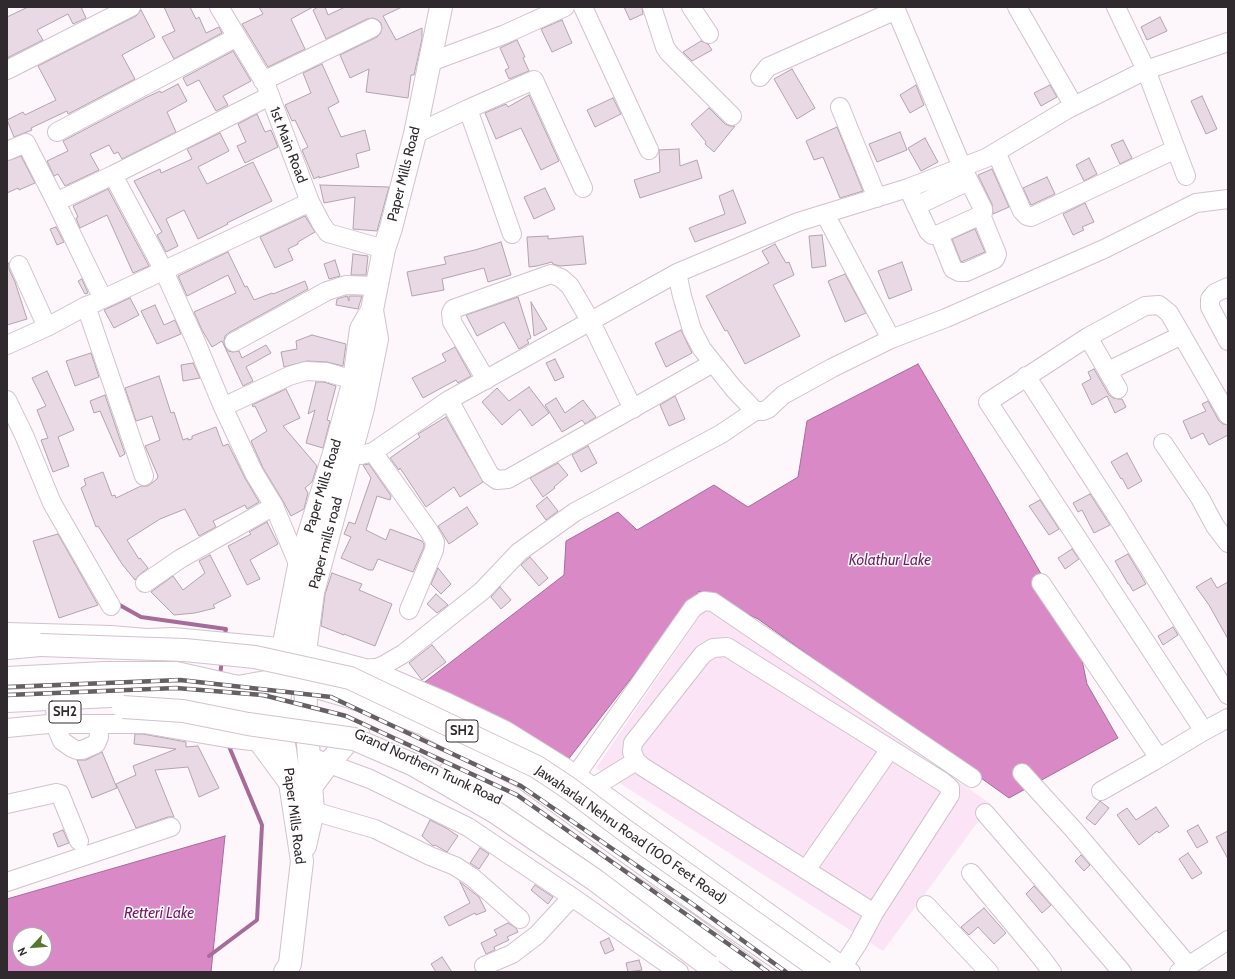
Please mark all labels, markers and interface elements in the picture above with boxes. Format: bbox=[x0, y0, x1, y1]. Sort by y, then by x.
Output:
street label: 1st Main Road bbox=[266, 104, 310, 186]
street label: Paper Mills Road bbox=[384, 125, 424, 223]
street label: Paper Mills Road bbox=[301, 437, 345, 535]
street label: Paper mills road bbox=[306, 495, 346, 591]
water label: Kolathur Lake bbox=[849, 552, 931, 570]
road number: SH2 bbox=[49, 701, 81, 723]
road number: SH2 bbox=[446, 720, 478, 742]
street label: Grand Northern Trunk Road bbox=[351, 725, 505, 809]
street label: Jawaharlal Nehru Road (100 Feet Road) bbox=[532, 762, 730, 908]
street label: Paper Mills Road bbox=[280, 767, 308, 865]
water label: Retteri Lake bbox=[124, 905, 194, 923]
north arrow bbox=[12, 927, 52, 967]
text: N bbox=[14, 945, 30, 958]

